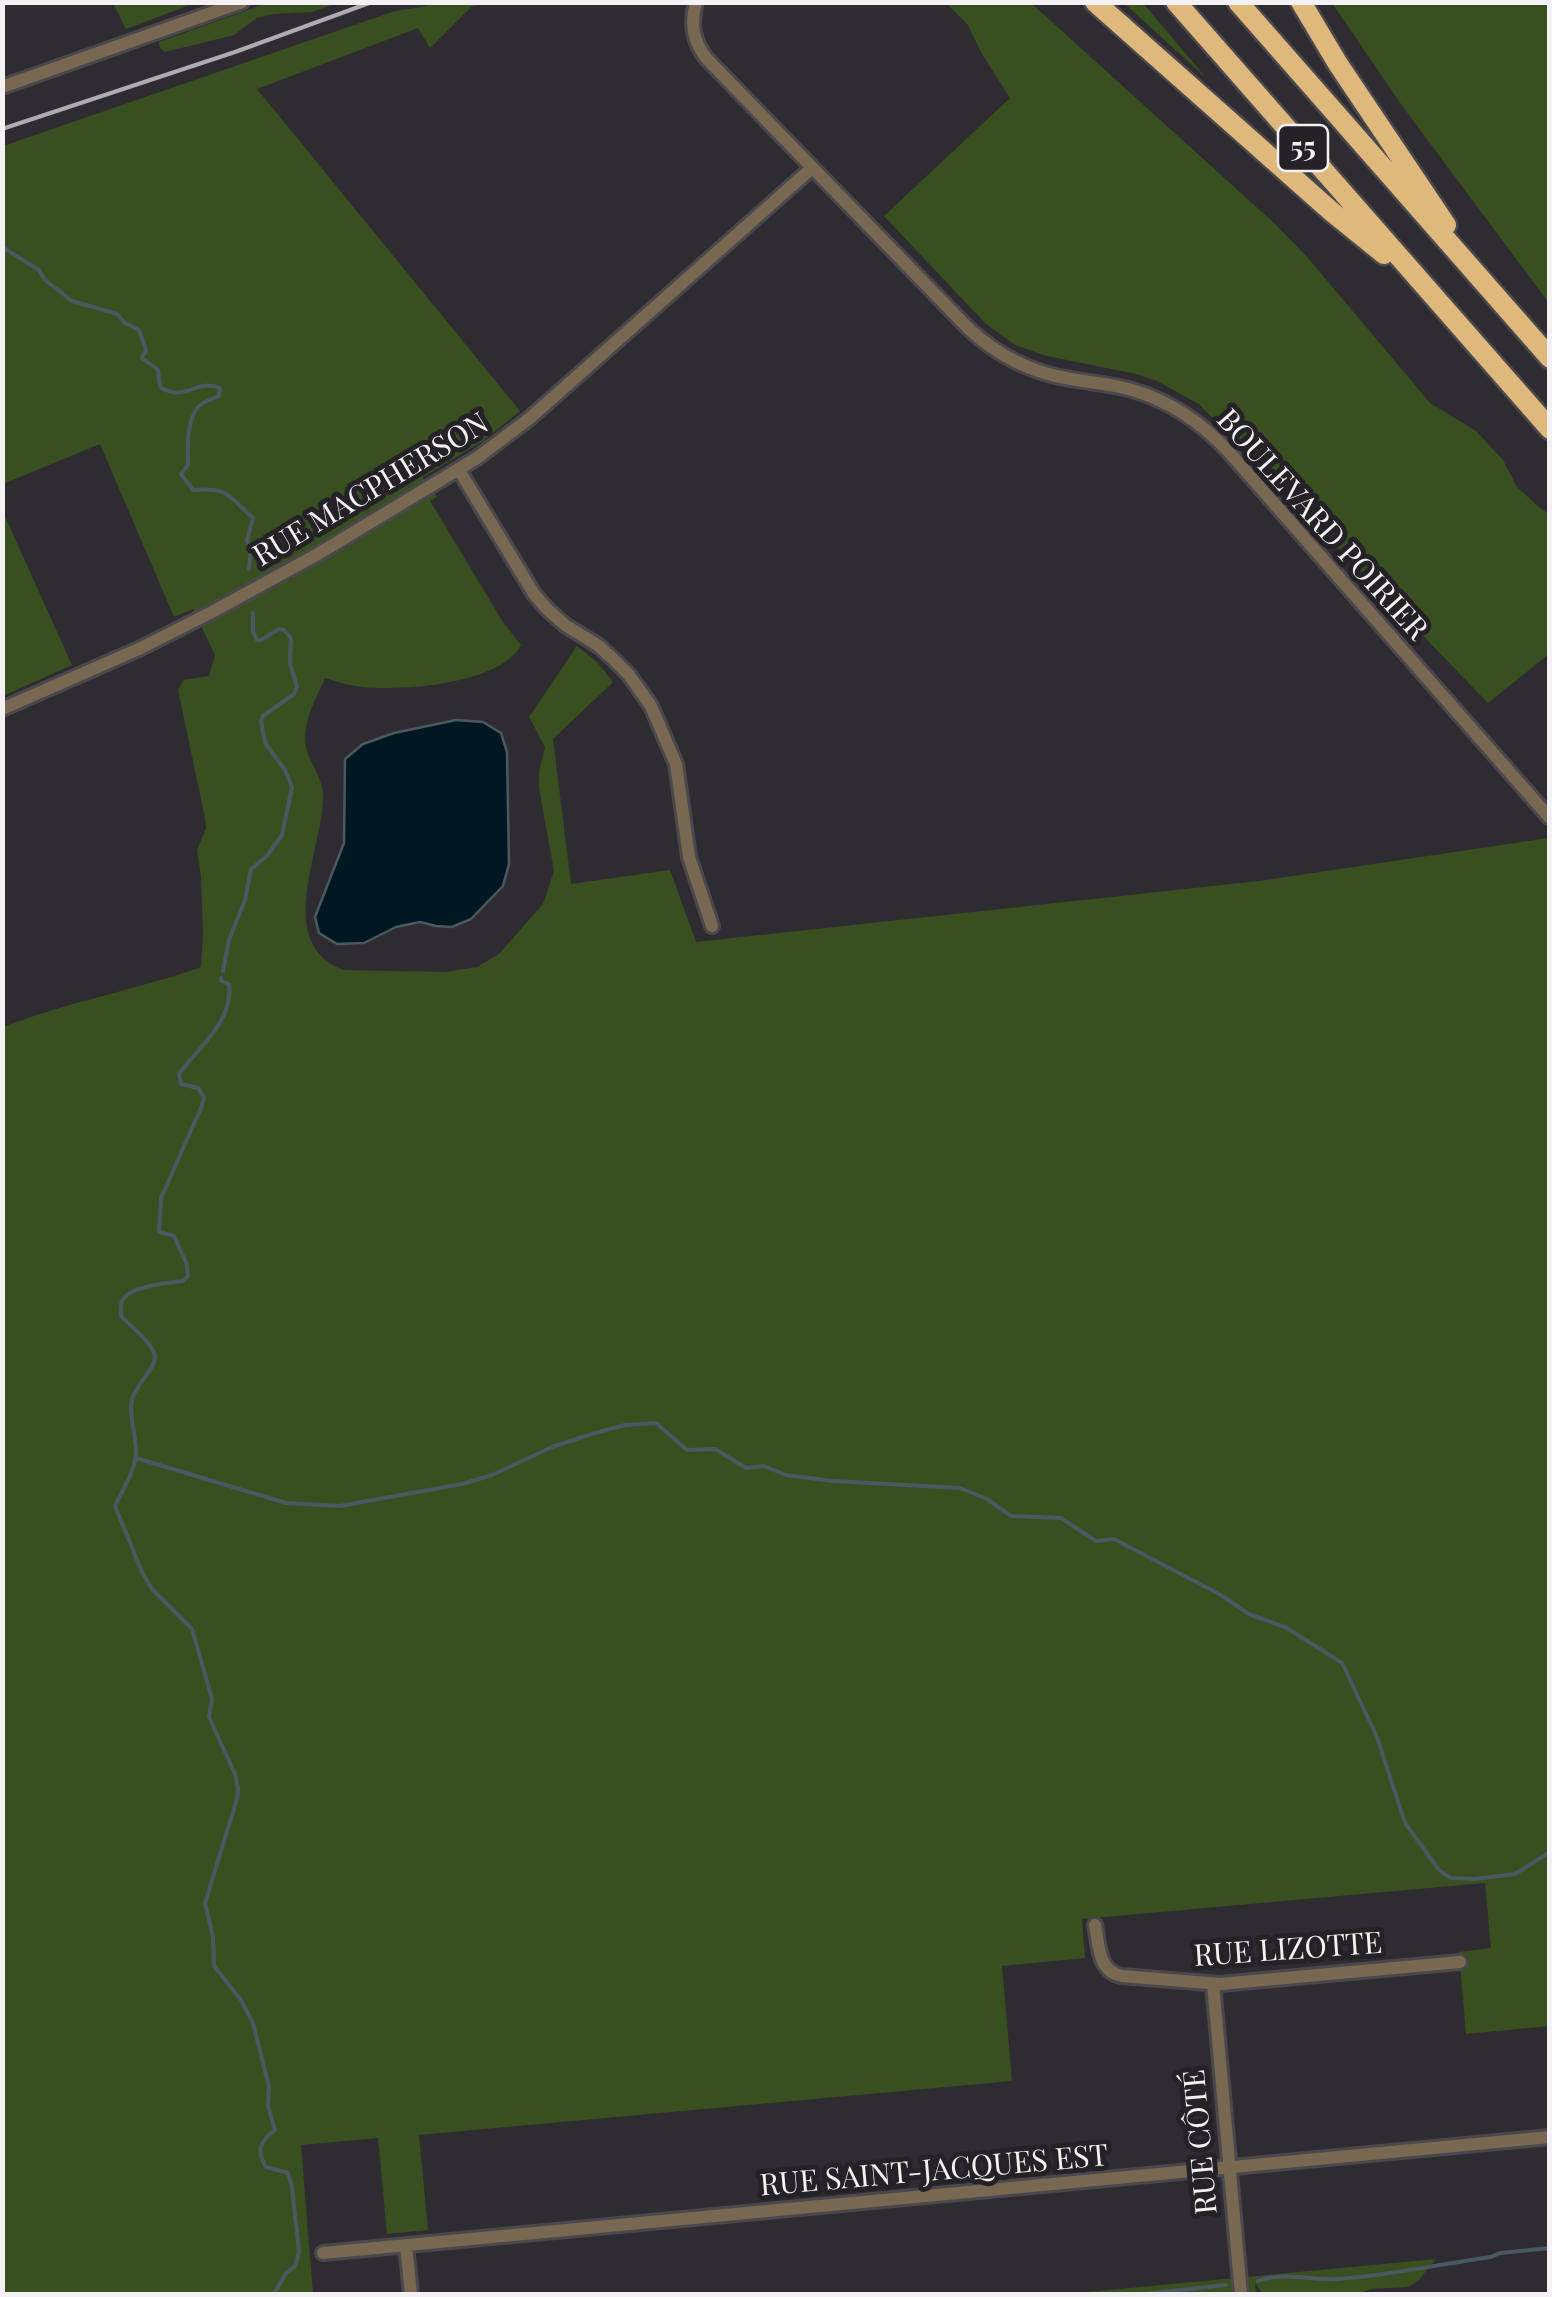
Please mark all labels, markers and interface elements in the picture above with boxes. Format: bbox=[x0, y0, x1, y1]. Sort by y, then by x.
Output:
road number: 55 bbox=[1278, 125, 1328, 171]
street label: BOULEVARD POIRIER bbox=[1209, 402, 1435, 648]
street label: RUE MACPHERSON bbox=[247, 406, 495, 574]
street label: RUE LIZOTTE bbox=[1193, 1925, 1383, 1975]
street label: RUE CÔTÉ bbox=[1177, 2068, 1225, 2216]
street label: RUE SAINT-JACQUES EST bbox=[758, 2138, 1110, 2204]

